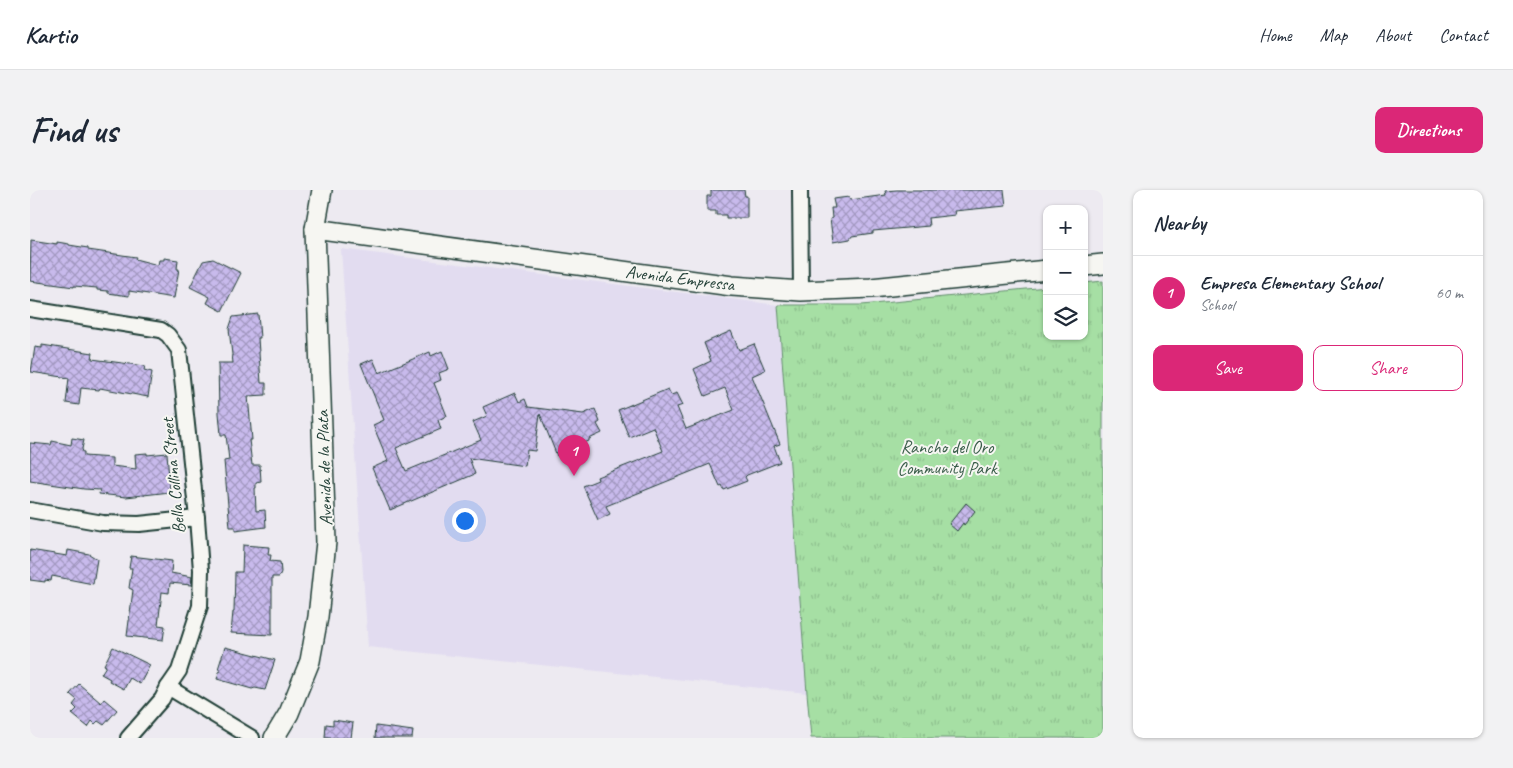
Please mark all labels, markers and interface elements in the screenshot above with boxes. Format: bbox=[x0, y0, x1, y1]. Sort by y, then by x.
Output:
text: Kartio bbox=[25, 20, 77, 50]
text: Home bbox=[1259, 24, 1292, 46]
text: Map bbox=[1320, 24, 1347, 46]
text: About bbox=[1375, 24, 1411, 46]
text: Contact bbox=[1439, 24, 1488, 46]
button: Directions bbox=[1375, 107, 1483, 153]
text: Find us bbox=[30, 108, 117, 153]
map controls bbox=[1043, 205, 1088, 340]
button: + bbox=[1043, 205, 1088, 250]
text: Nearby bbox=[1153, 210, 1206, 236]
button: − bbox=[1043, 250, 1088, 295]
street label: Avenida Empressa bbox=[624, 260, 737, 296]
text: Empresa Elementary School bbox=[1200, 271, 1380, 295]
text: 1 bbox=[1165, 283, 1173, 303]
text: 60 m bbox=[1436, 283, 1463, 303]
button: layers bbox=[1043, 295, 1088, 340]
text: School bbox=[1200, 295, 1234, 315]
button: Save bbox=[1153, 345, 1303, 391]
button: Share bbox=[1313, 345, 1463, 391]
street label: Avenida de la Plata bbox=[311, 409, 337, 526]
street label: Bella Collina Street bbox=[156, 415, 190, 535]
pin: 1 bbox=[558, 435, 590, 476]
park label: Rancho del Oro Community Park bbox=[897, 436, 998, 479]
your location bbox=[452, 508, 478, 534]

